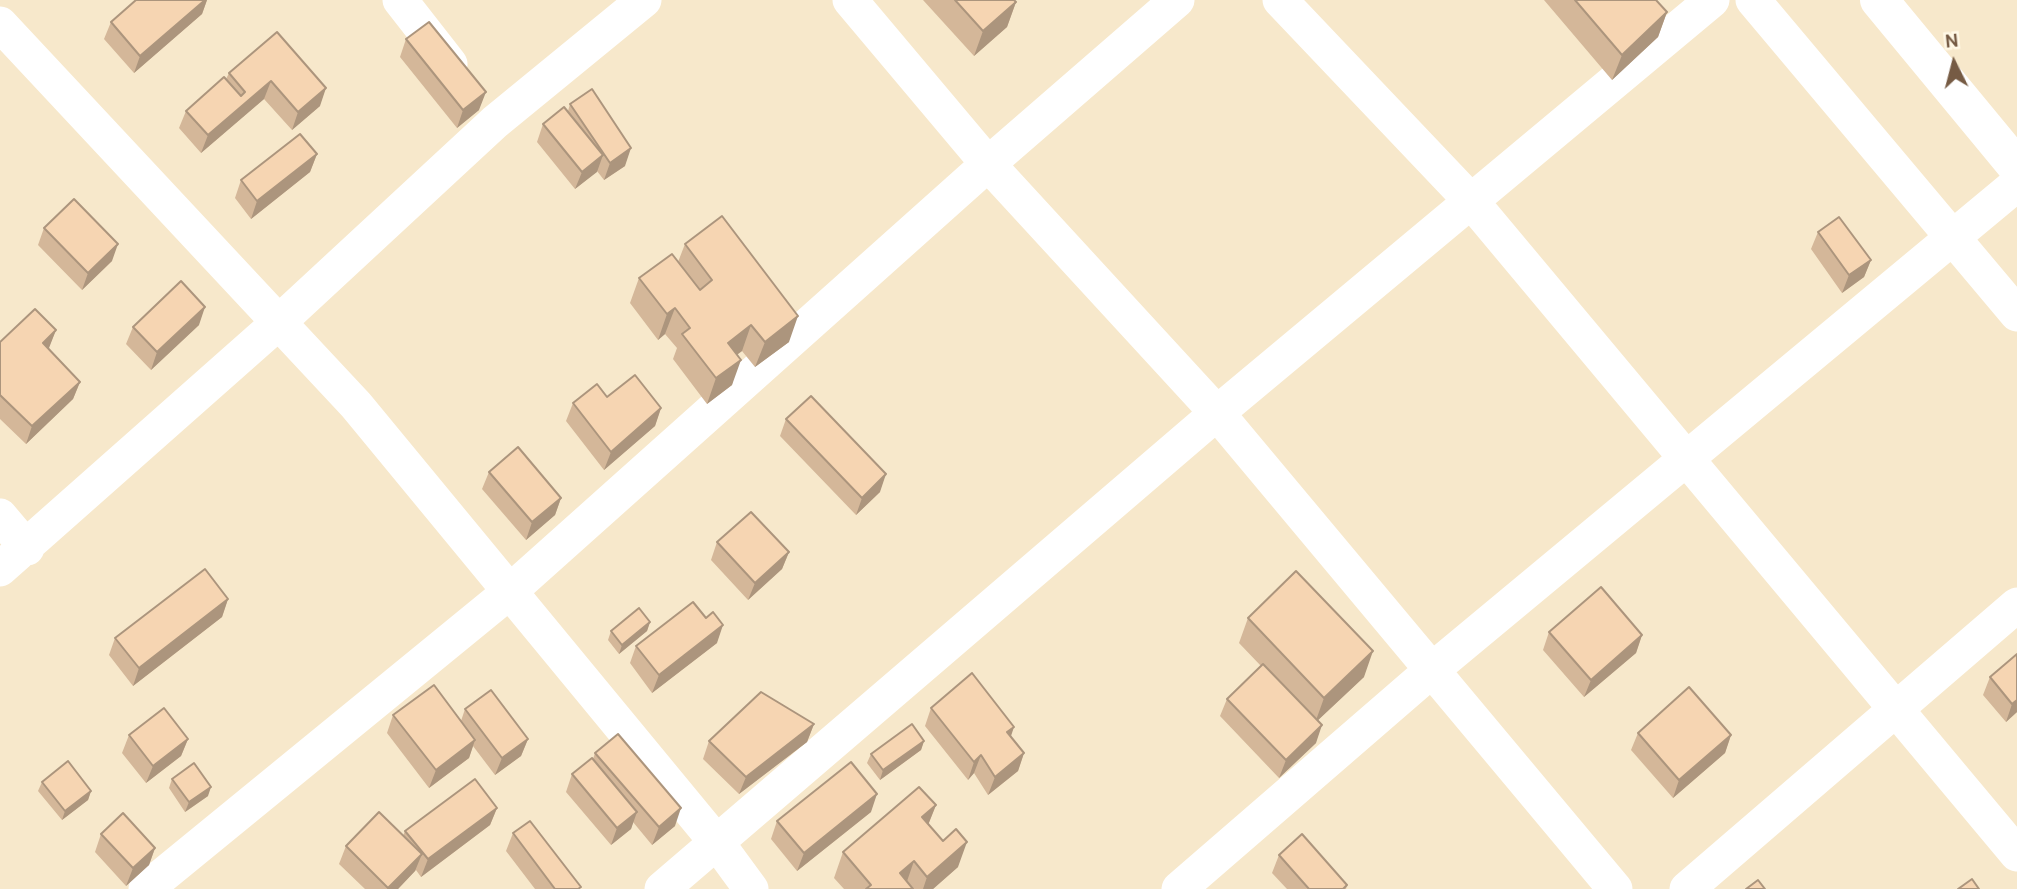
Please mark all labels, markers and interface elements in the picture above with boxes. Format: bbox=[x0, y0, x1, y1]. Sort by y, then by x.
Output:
north arrow bbox=[1919, 28, 1989, 98]
text: N bbox=[1944, 29, 1960, 55]

